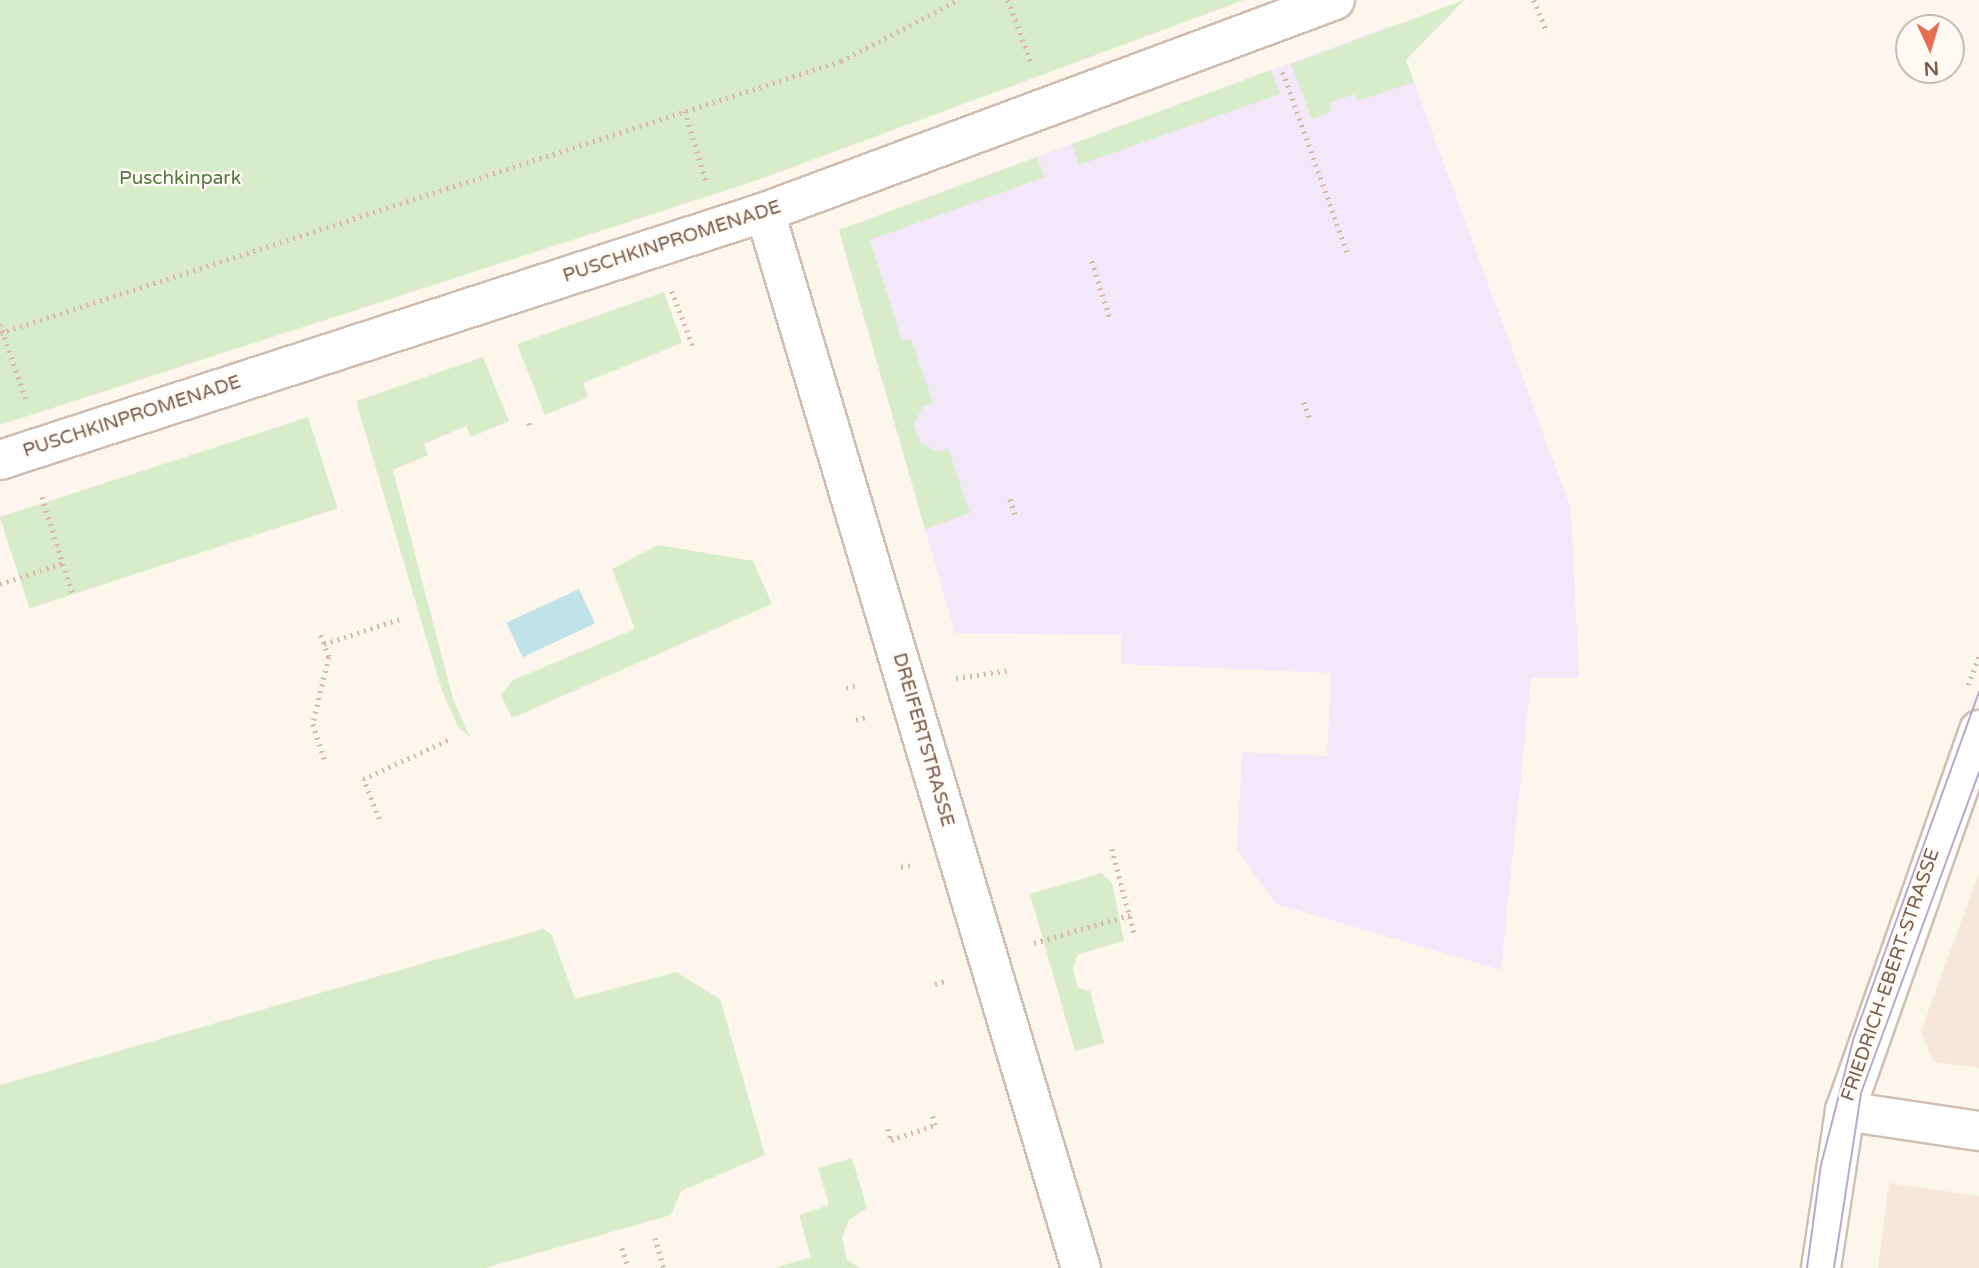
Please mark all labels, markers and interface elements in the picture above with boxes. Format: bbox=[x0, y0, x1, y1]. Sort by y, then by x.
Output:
north arrow bbox=[1895, 14, 1965, 84]
text: N bbox=[1923, 56, 1940, 79]
park label: Puschkinpark bbox=[119, 168, 241, 190]
street label: PUSCHKINPROMENADE bbox=[560, 196, 784, 288]
street label: PUSCHKINPROMENADE bbox=[20, 371, 244, 463]
street label: DREIFERTSTRASSE bbox=[887, 650, 959, 830]
street label: FRIEDRICH-EBERT-STRASSE bbox=[1837, 846, 1945, 1104]

